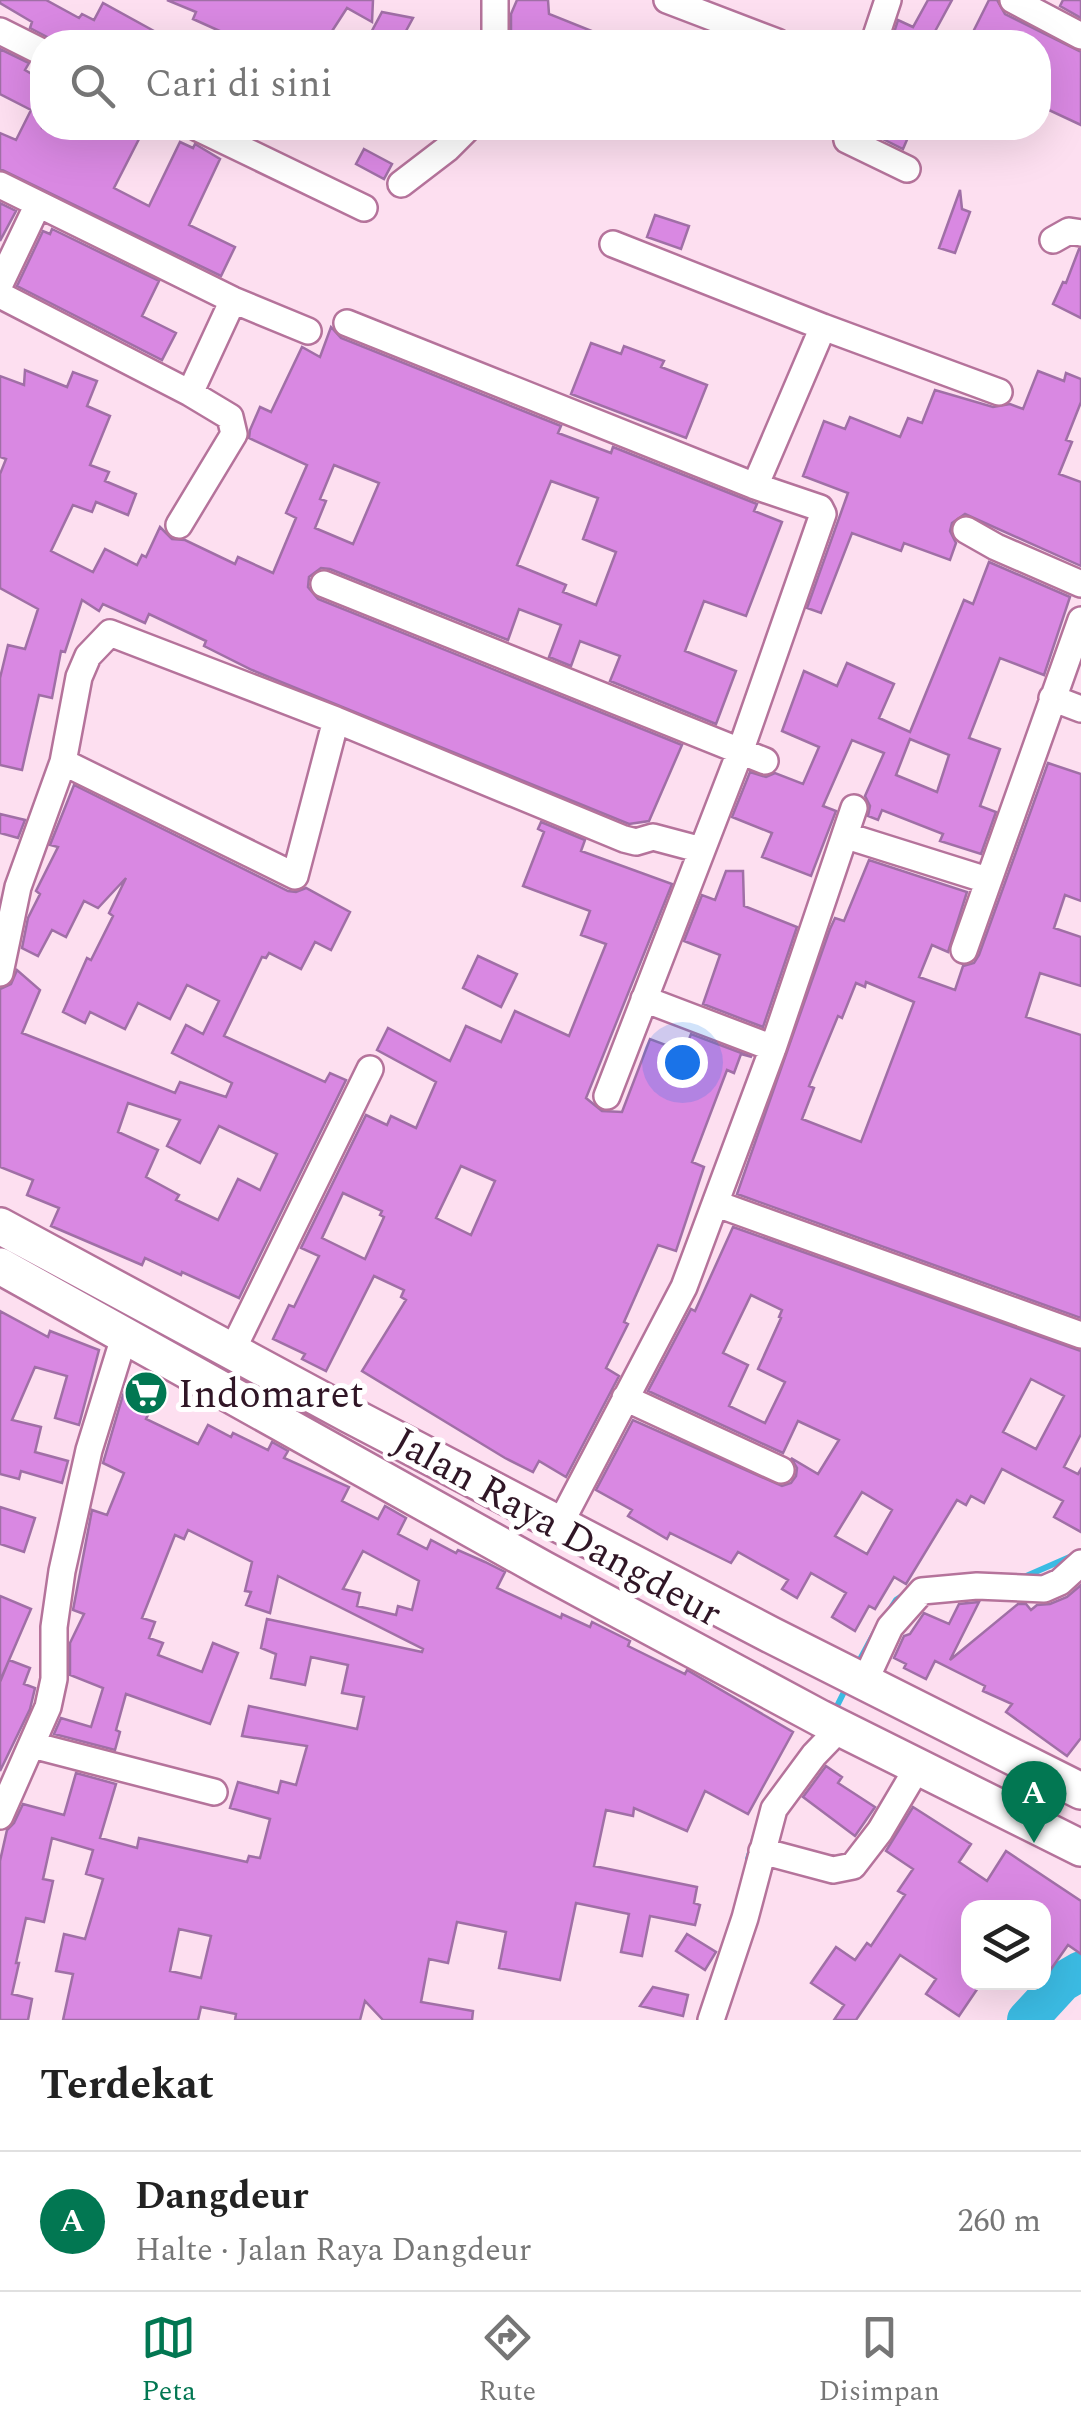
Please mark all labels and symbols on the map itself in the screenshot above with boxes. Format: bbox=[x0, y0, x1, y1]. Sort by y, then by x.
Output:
your location bbox=[657, 1037, 708, 1088]
place label: Indomaret bbox=[178, 1365, 364, 1426]
supermarket icon: Indomaret bbox=[123, 1370, 169, 1416]
street label: Jalan Raya Dangdeur bbox=[381, 1412, 733, 1644]
pin: A bbox=[1002, 1760, 1066, 1843]

